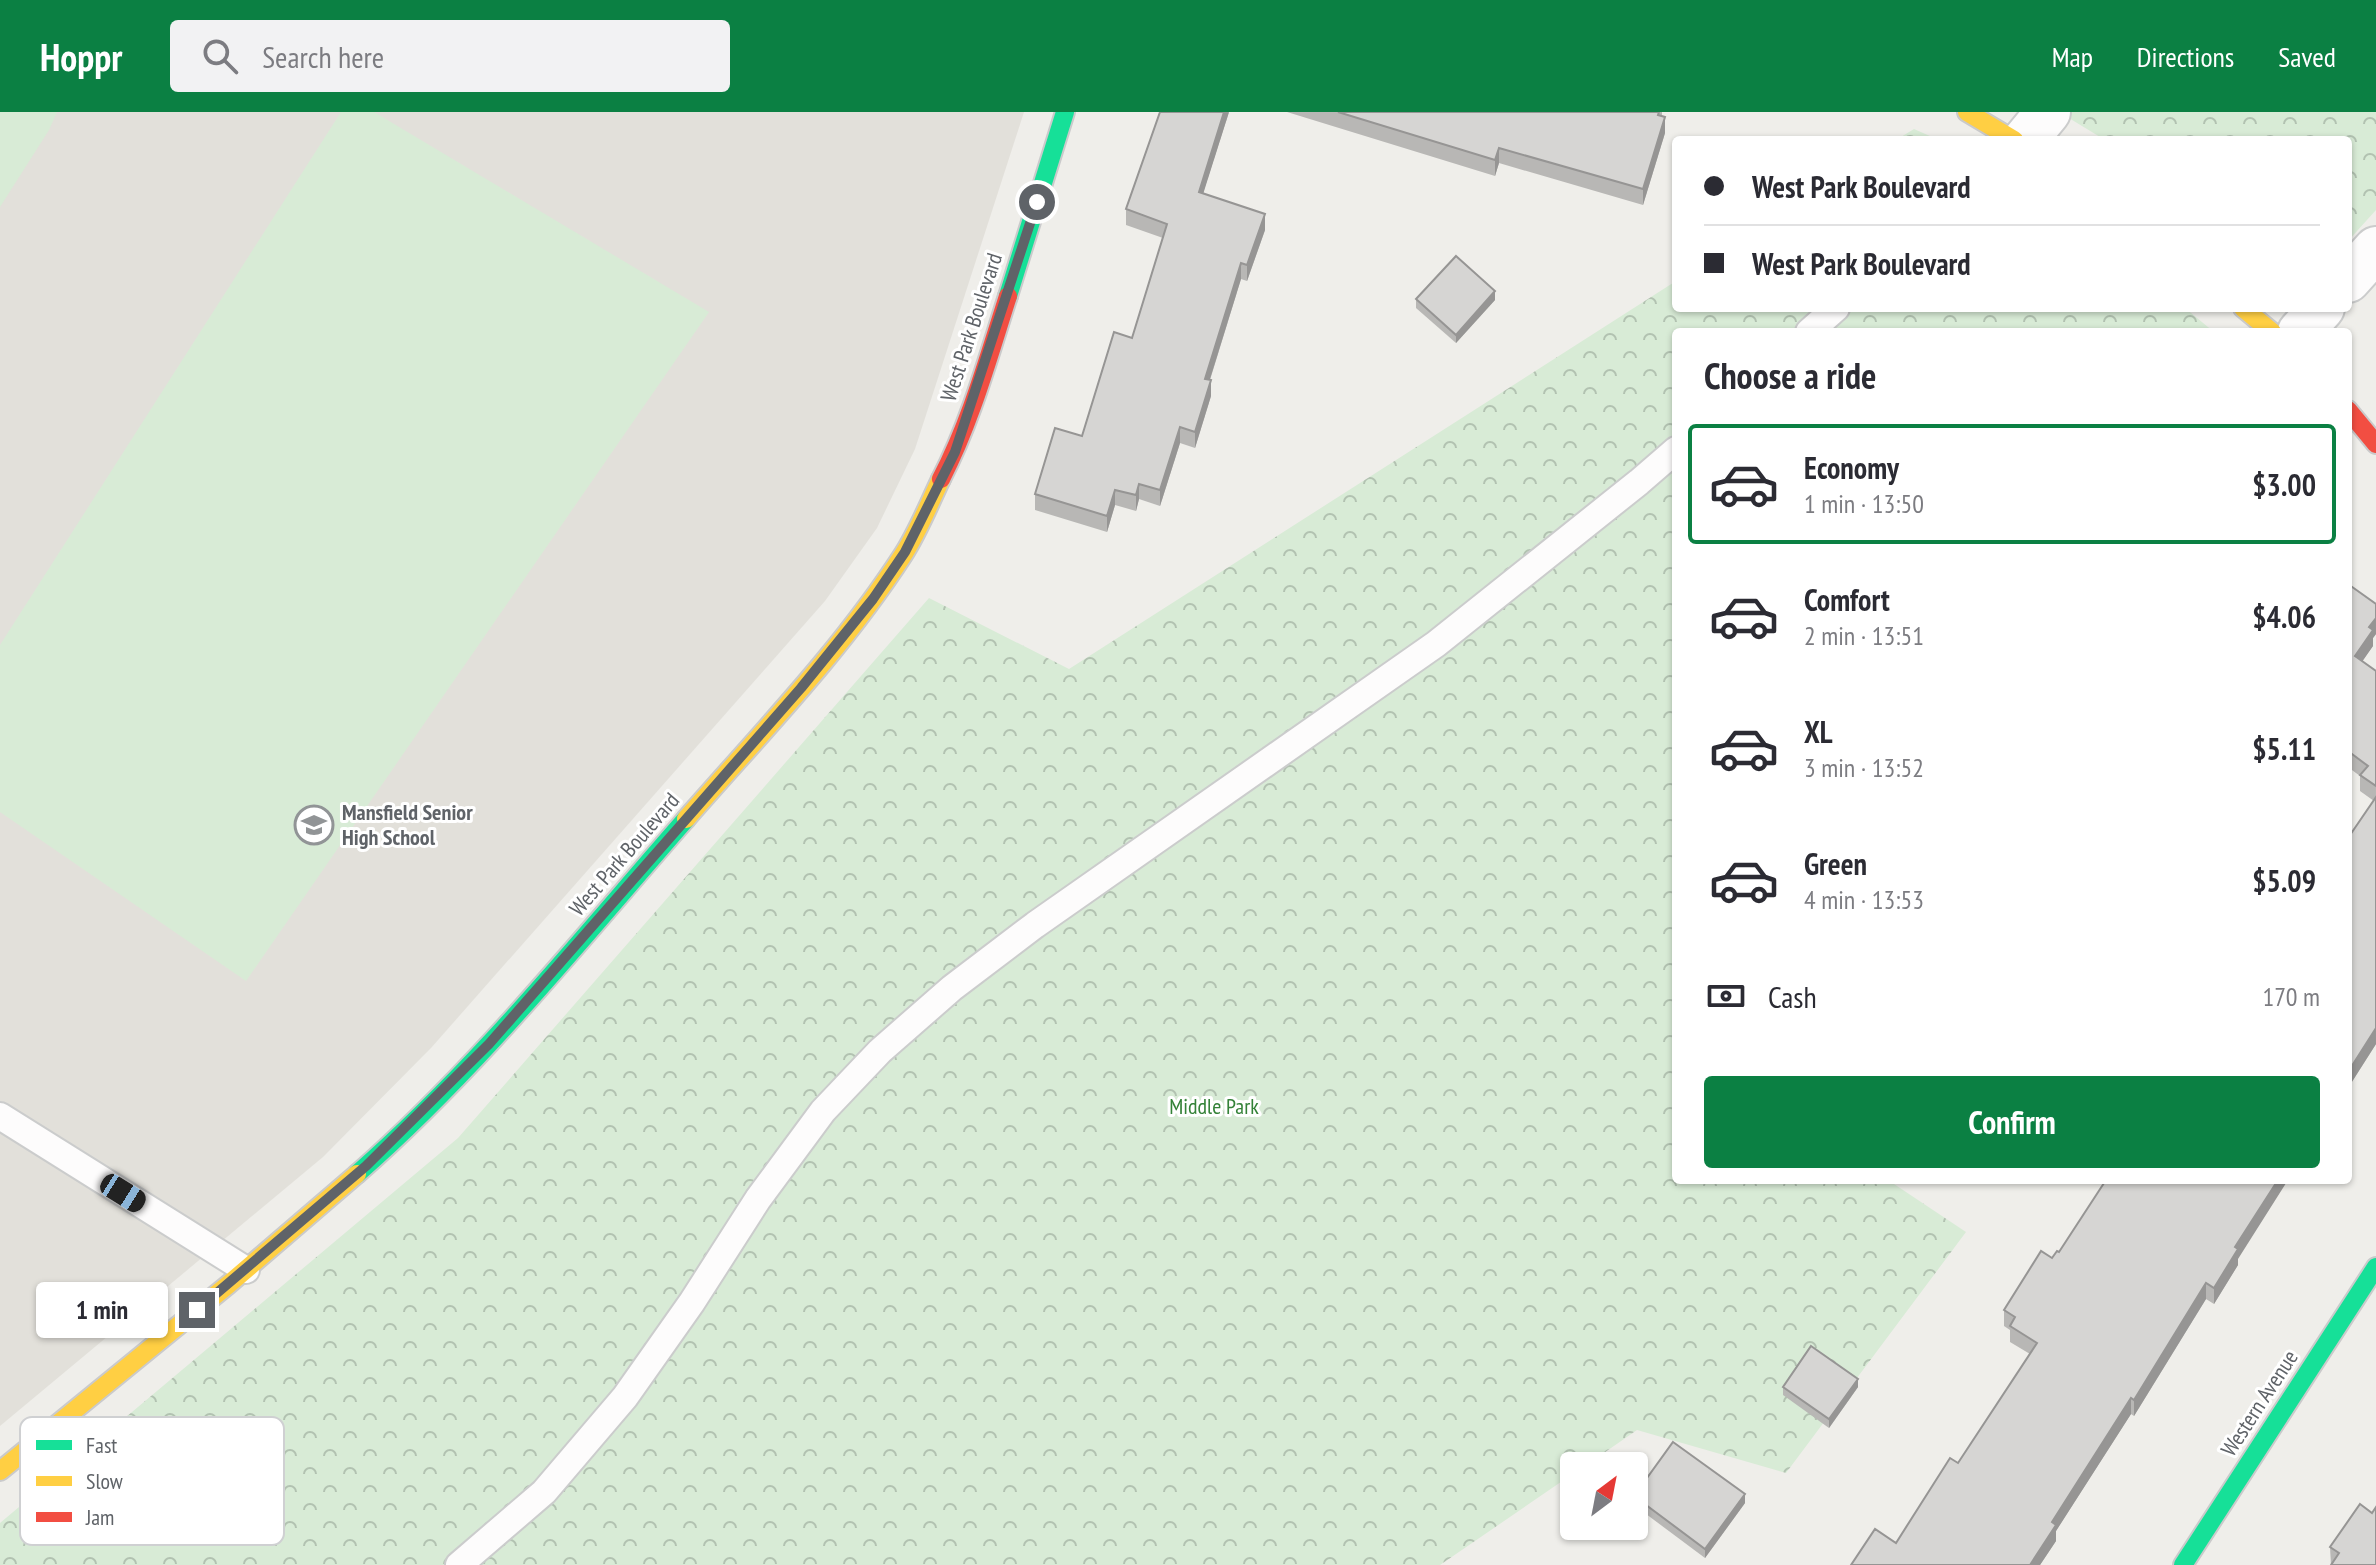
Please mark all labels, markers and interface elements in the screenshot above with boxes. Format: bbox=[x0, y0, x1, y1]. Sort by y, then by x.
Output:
search box bbox=[170, 20, 730, 92]
text: Hoppr bbox=[40, 32, 122, 81]
icon: search bbox=[198, 34, 242, 78]
text: Search here bbox=[262, 37, 384, 76]
text: Map bbox=[2052, 38, 2093, 75]
text: Directions bbox=[2137, 38, 2234, 75]
text: Saved bbox=[2278, 38, 2336, 75]
text: West Park Boulevard bbox=[1752, 167, 1971, 206]
route start bbox=[1019, 184, 1055, 220]
text: West Park Boulevard bbox=[1752, 244, 1971, 283]
street label: West Park Boulevard bbox=[934, 249, 1008, 405]
text: Choose a ride bbox=[1704, 352, 1876, 399]
icon: car bbox=[1708, 448, 1780, 520]
text: Economy bbox=[1804, 448, 1899, 487]
text: $3.00 bbox=[2252, 465, 2316, 504]
text: 1 min · 13:50 bbox=[1804, 487, 1924, 520]
icon: car bbox=[1708, 580, 1780, 652]
text: Comfort bbox=[1804, 580, 1890, 619]
text: $4.06 bbox=[2252, 597, 2316, 636]
text: 2 min · 13:51 bbox=[1804, 619, 1924, 652]
icon: car bbox=[1708, 712, 1780, 784]
text: XL bbox=[1804, 712, 1833, 751]
text: $5.11 bbox=[2252, 729, 2316, 768]
text: 3 min · 13:52 bbox=[1804, 751, 1924, 784]
street label: West Park Boulevard bbox=[563, 787, 685, 921]
place label: Mansfield Senior High School bbox=[342, 798, 473, 851]
school or university icon: Mansfield Senior High School bbox=[293, 804, 335, 846]
icon: car bbox=[1708, 844, 1780, 916]
text: Green bbox=[1804, 844, 1867, 883]
text: $5.09 bbox=[2252, 861, 2316, 900]
text: 4 min · 13:53 bbox=[1804, 883, 1924, 916]
icon: cash bbox=[1704, 974, 1748, 1018]
text: Cash bbox=[1768, 977, 1817, 1016]
text: 170 m bbox=[2262, 980, 2320, 1013]
button: Confirm bbox=[1704, 1076, 2320, 1168]
park label: Middle Park bbox=[1169, 1092, 1259, 1120]
car bbox=[96, 1170, 150, 1216]
callout: 1 min bbox=[37, 1282, 169, 1338]
route end bbox=[179, 1292, 215, 1328]
text: 1 min bbox=[76, 1293, 128, 1326]
street label: Western Avenue bbox=[2214, 1345, 2304, 1461]
legend bbox=[20, 1417, 284, 1545]
text: Fast bbox=[86, 1431, 117, 1459]
north arrow bbox=[1560, 1452, 1648, 1540]
map controls bbox=[1560, 1452, 1648, 1540]
text: Slow bbox=[86, 1467, 123, 1495]
text: Jam bbox=[85, 1503, 114, 1531]

